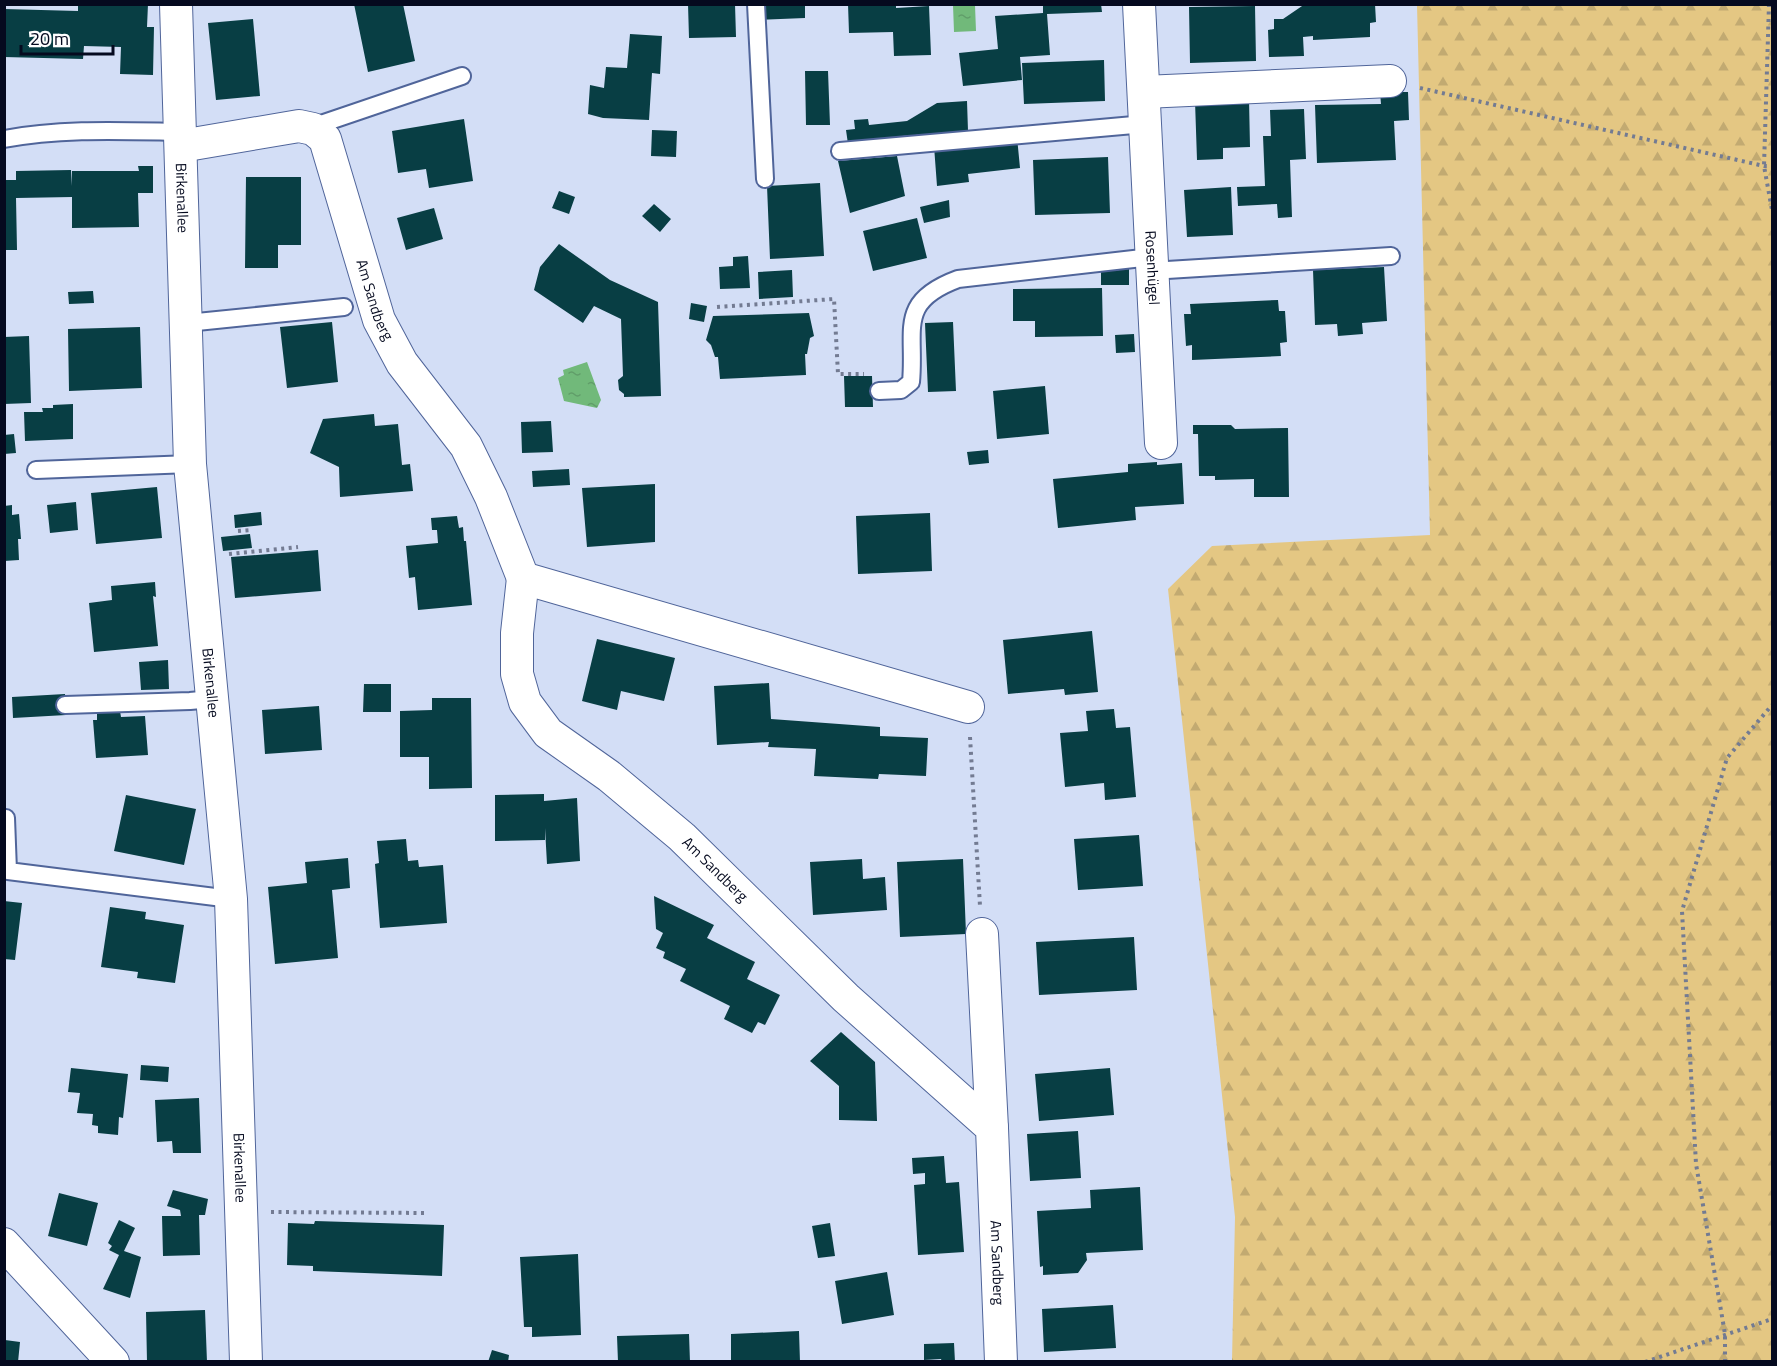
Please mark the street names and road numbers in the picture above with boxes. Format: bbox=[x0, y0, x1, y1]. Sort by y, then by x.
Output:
street label: Birkenallee bbox=[170, 163, 195, 233]
street label: Rosenhügel bbox=[1139, 230, 1166, 305]
street label: Am Sandberg bbox=[350, 256, 400, 345]
street label: Birkenallee bbox=[196, 647, 226, 719]
street label: Am Sandberg bbox=[677, 831, 754, 907]
street label: Birkenallee bbox=[228, 1132, 253, 1203]
street label: Am Sandberg bbox=[985, 1220, 1011, 1306]

